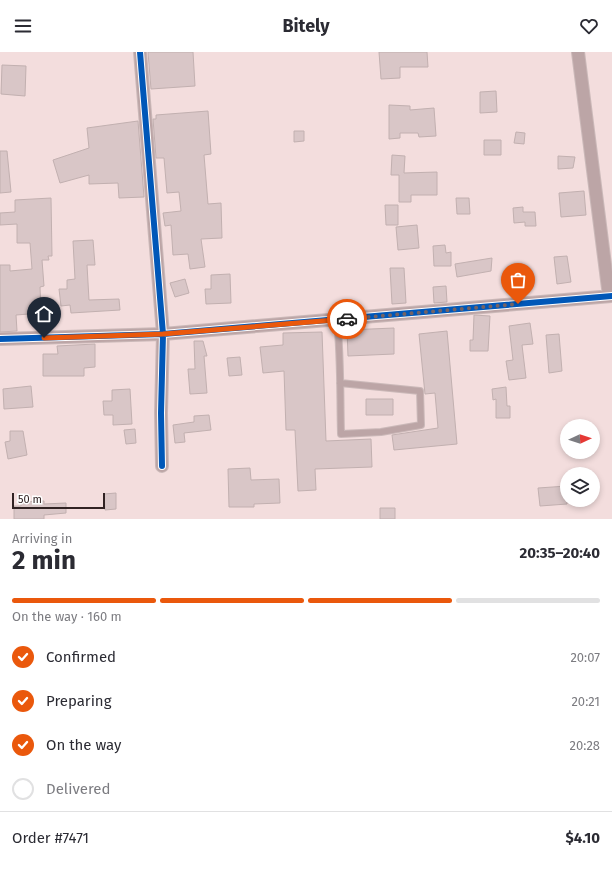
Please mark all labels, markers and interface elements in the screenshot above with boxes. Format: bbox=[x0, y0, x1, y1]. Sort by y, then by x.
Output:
icon: menu bbox=[12, 15, 34, 37]
text: Bitely bbox=[282, 15, 330, 37]
icon: heart bbox=[578, 15, 600, 37]
pin bbox=[501, 263, 535, 304]
icon: bag bbox=[507, 269, 529, 291]
pin bbox=[27, 297, 61, 338]
courier bbox=[327, 299, 367, 339]
icon: home bbox=[33, 303, 55, 325]
icon: car bbox=[336, 308, 358, 330]
north arrow bbox=[560, 419, 600, 459]
map controls bbox=[560, 419, 600, 507]
button: layers bbox=[560, 467, 600, 507]
scale bar bbox=[12, 491, 105, 510]
text: 50 m bbox=[18, 493, 42, 506]
text: Arriving in bbox=[12, 531, 72, 546]
text: 20:35–20:40 bbox=[519, 544, 600, 562]
text: 2 min bbox=[12, 545, 76, 576]
text: On the way · 160 m bbox=[12, 609, 122, 624]
icon: check bbox=[12, 646, 34, 668]
text: Confirmed bbox=[46, 648, 116, 666]
text: 20:07 bbox=[570, 650, 600, 665]
icon: check bbox=[12, 690, 34, 712]
text: Preparing bbox=[46, 692, 111, 710]
text: 20:21 bbox=[571, 694, 600, 709]
icon: check bbox=[12, 734, 34, 756]
text: On the way bbox=[46, 736, 121, 754]
text: 20:28 bbox=[570, 738, 600, 753]
text: Delivered bbox=[46, 780, 110, 798]
text: Order #7471 bbox=[12, 829, 89, 847]
text: $4.10 bbox=[565, 829, 600, 847]

